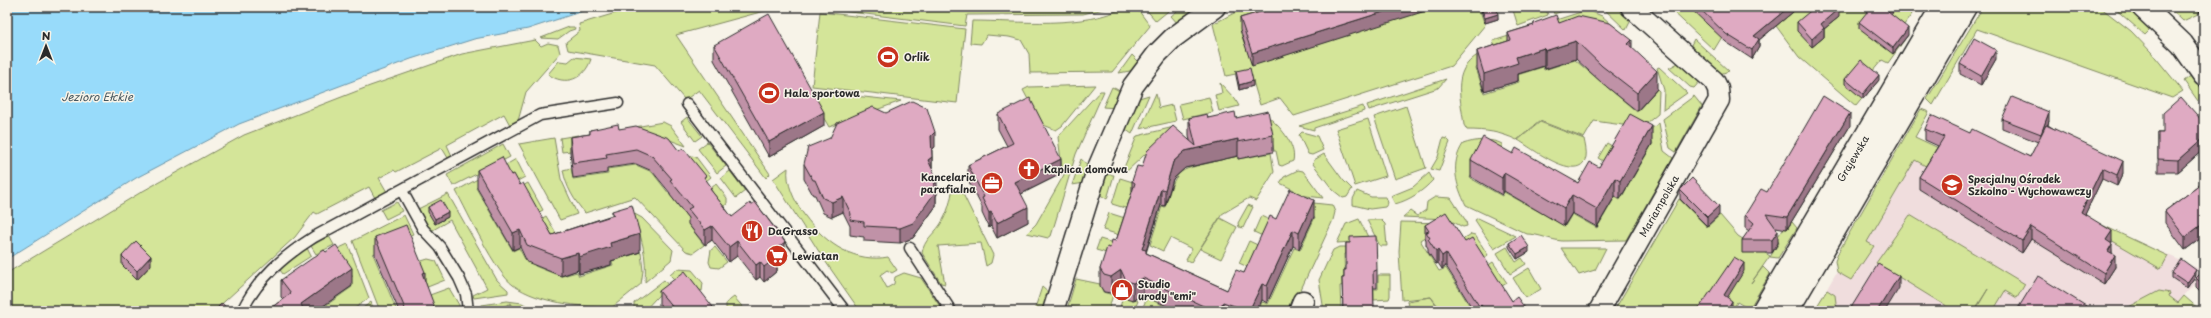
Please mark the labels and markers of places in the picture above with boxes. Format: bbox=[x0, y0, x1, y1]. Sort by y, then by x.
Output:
sports icon: Orlik bbox=[875, 44, 901, 70]
place label: Orlik bbox=[904, 49, 930, 64]
sports icon: Hala sportowa bbox=[756, 80, 782, 106]
place label: Hala sportowa bbox=[784, 85, 860, 100]
church icon: Kaplica domowa bbox=[1016, 156, 1042, 182]
place label: Kaplica domowa bbox=[1044, 161, 1128, 176]
place label: Kancelaria parafialna bbox=[921, 169, 976, 196]
office icon: Kancelaria parafialna bbox=[979, 170, 1005, 196]
place label: Specjalny Ośrodek Szkolno - Wychowawczy bbox=[1968, 171, 2091, 199]
school or university icon: Specjalny Ośrodek Szkolno - Wychowawczy bbox=[1939, 172, 1965, 198]
restaurant icon: DaGrasso bbox=[739, 218, 765, 244]
place label: DaGrasso bbox=[768, 223, 818, 238]
supermarket icon: Lewiatan bbox=[764, 243, 790, 269]
place label: Lewiatan bbox=[792, 248, 839, 263]
place label: Studio urody "emi" bbox=[1138, 276, 1197, 303]
shop icon: Studio urody "emi" bbox=[1109, 277, 1135, 303]

